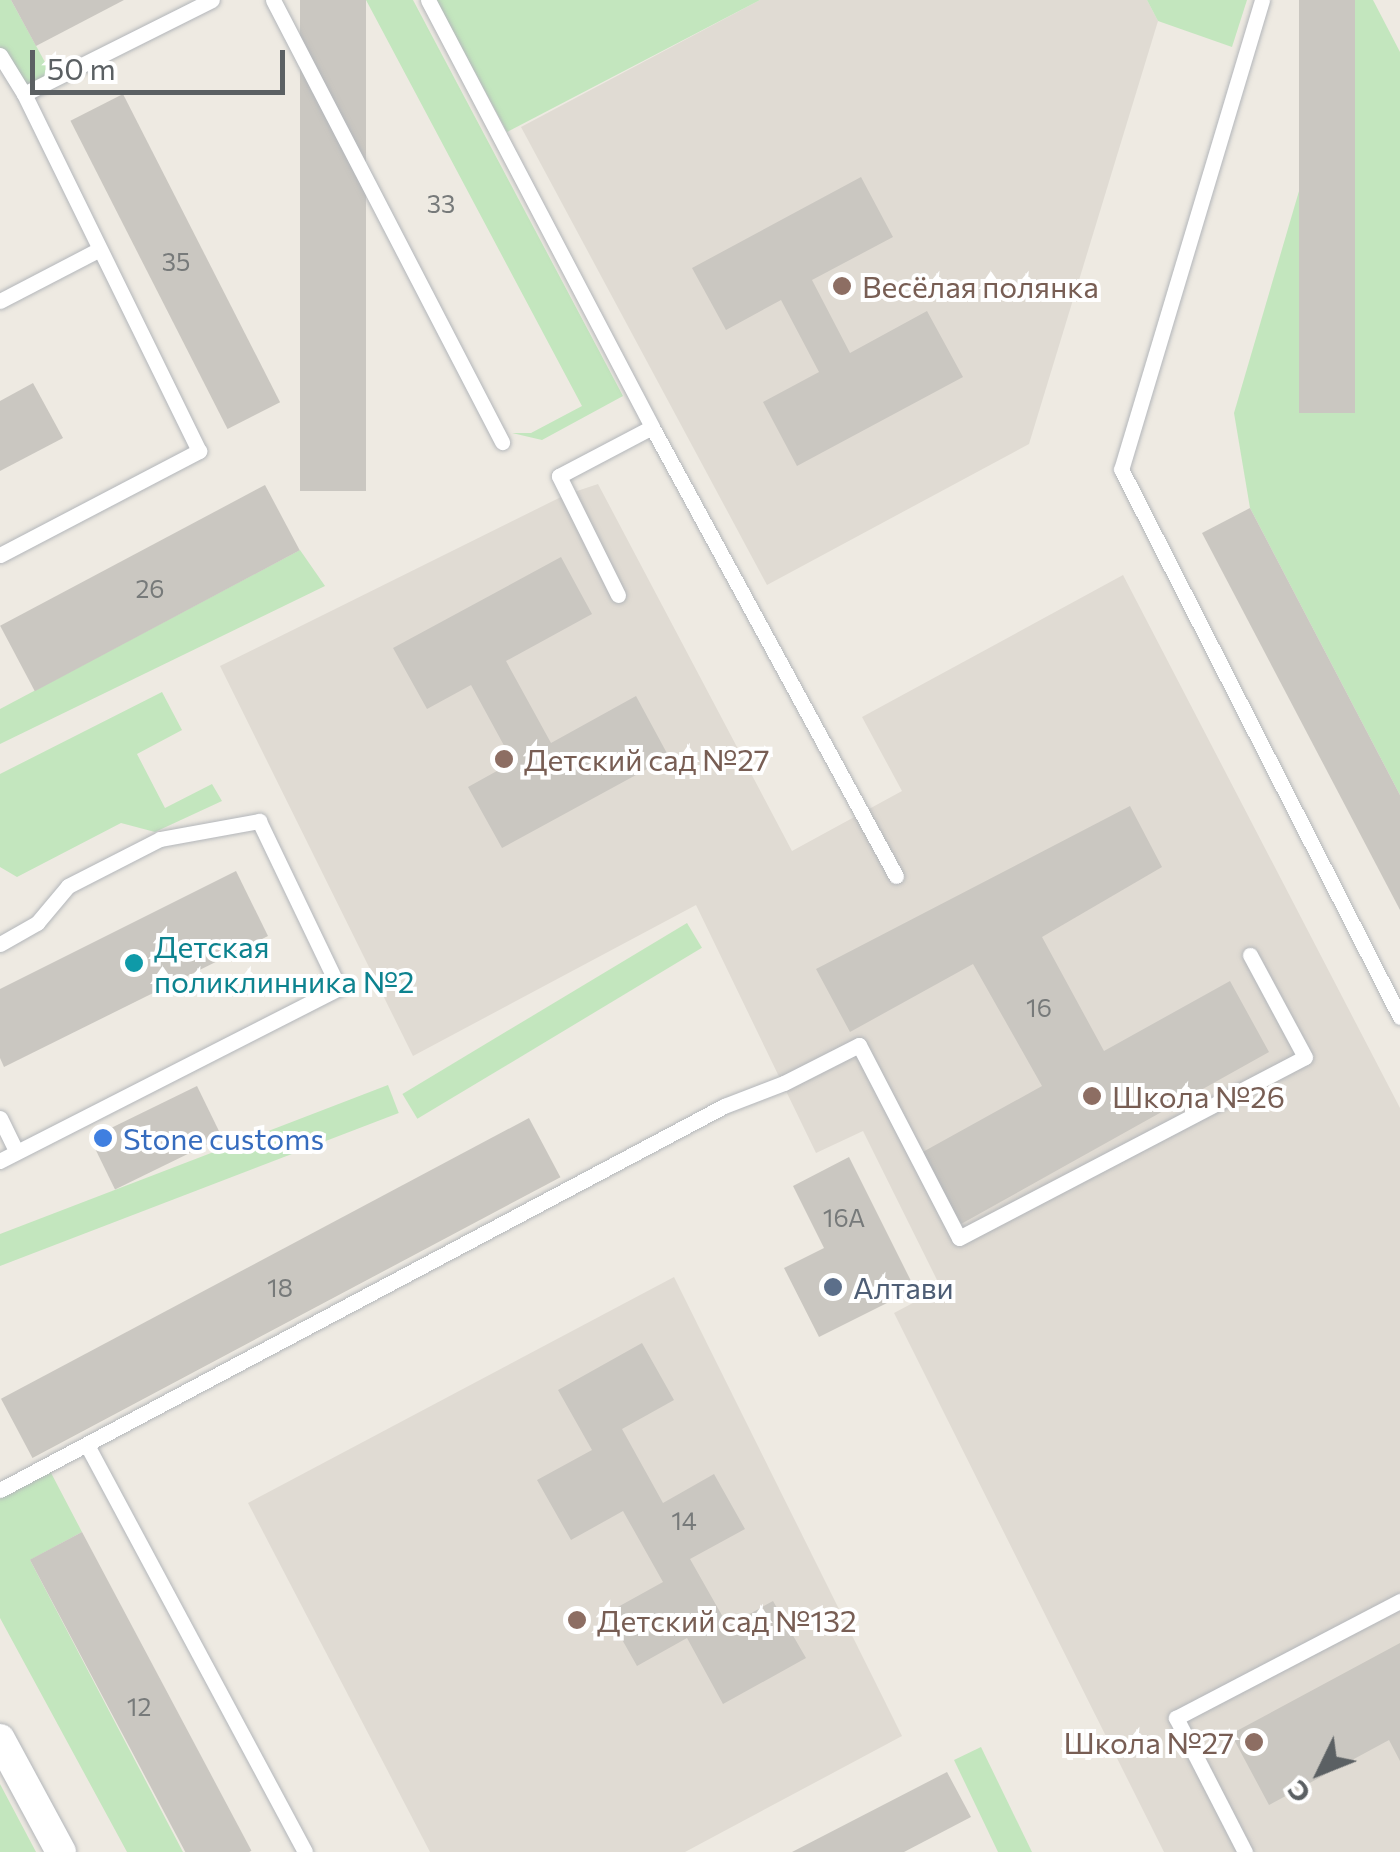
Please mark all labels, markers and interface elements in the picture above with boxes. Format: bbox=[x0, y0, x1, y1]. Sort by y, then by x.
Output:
scale bar bbox=[35, 30, 290, 92]
text: 50 m bbox=[47, 49, 116, 86]
house number: 33 bbox=[427, 188, 455, 218]
house number: 35 bbox=[162, 246, 190, 276]
place label: Весёлая полянка bbox=[862, 268, 1099, 304]
marker: Весёлая полянка bbox=[831, 275, 853, 297]
house number: 26 bbox=[136, 573, 164, 603]
place label: Детский сад №27 bbox=[524, 741, 770, 777]
marker: Детский сад №27 bbox=[493, 748, 515, 770]
place label: Детская поликлинника №2 bbox=[154, 928, 414, 998]
marker: Детская поликлинника №2 bbox=[123, 952, 145, 974]
house number: 16 bbox=[1026, 992, 1052, 1022]
place label: Школа №26 bbox=[1112, 1078, 1285, 1114]
marker: Школа №26 bbox=[1081, 1085, 1103, 1107]
place label: Stone customs bbox=[123, 1120, 324, 1156]
marker: Stone customs bbox=[92, 1127, 114, 1149]
house number: 16А bbox=[823, 1202, 865, 1232]
place label: Алтави bbox=[853, 1269, 954, 1305]
house number: 18 bbox=[267, 1272, 293, 1302]
marker: Алтави bbox=[822, 1276, 844, 1298]
house number: 14 bbox=[671, 1505, 697, 1535]
place label: Детский сад №132 bbox=[597, 1602, 857, 1638]
marker: Детский сад №132 bbox=[566, 1609, 588, 1631]
house number: 12 bbox=[127, 1691, 151, 1721]
north arrow bbox=[1270, 1722, 1370, 1822]
place label: Школа №27 bbox=[1063, 1724, 1234, 1760]
marker: Школа №27 bbox=[1243, 1731, 1265, 1753]
text: С bbox=[1279, 1774, 1317, 1811]

